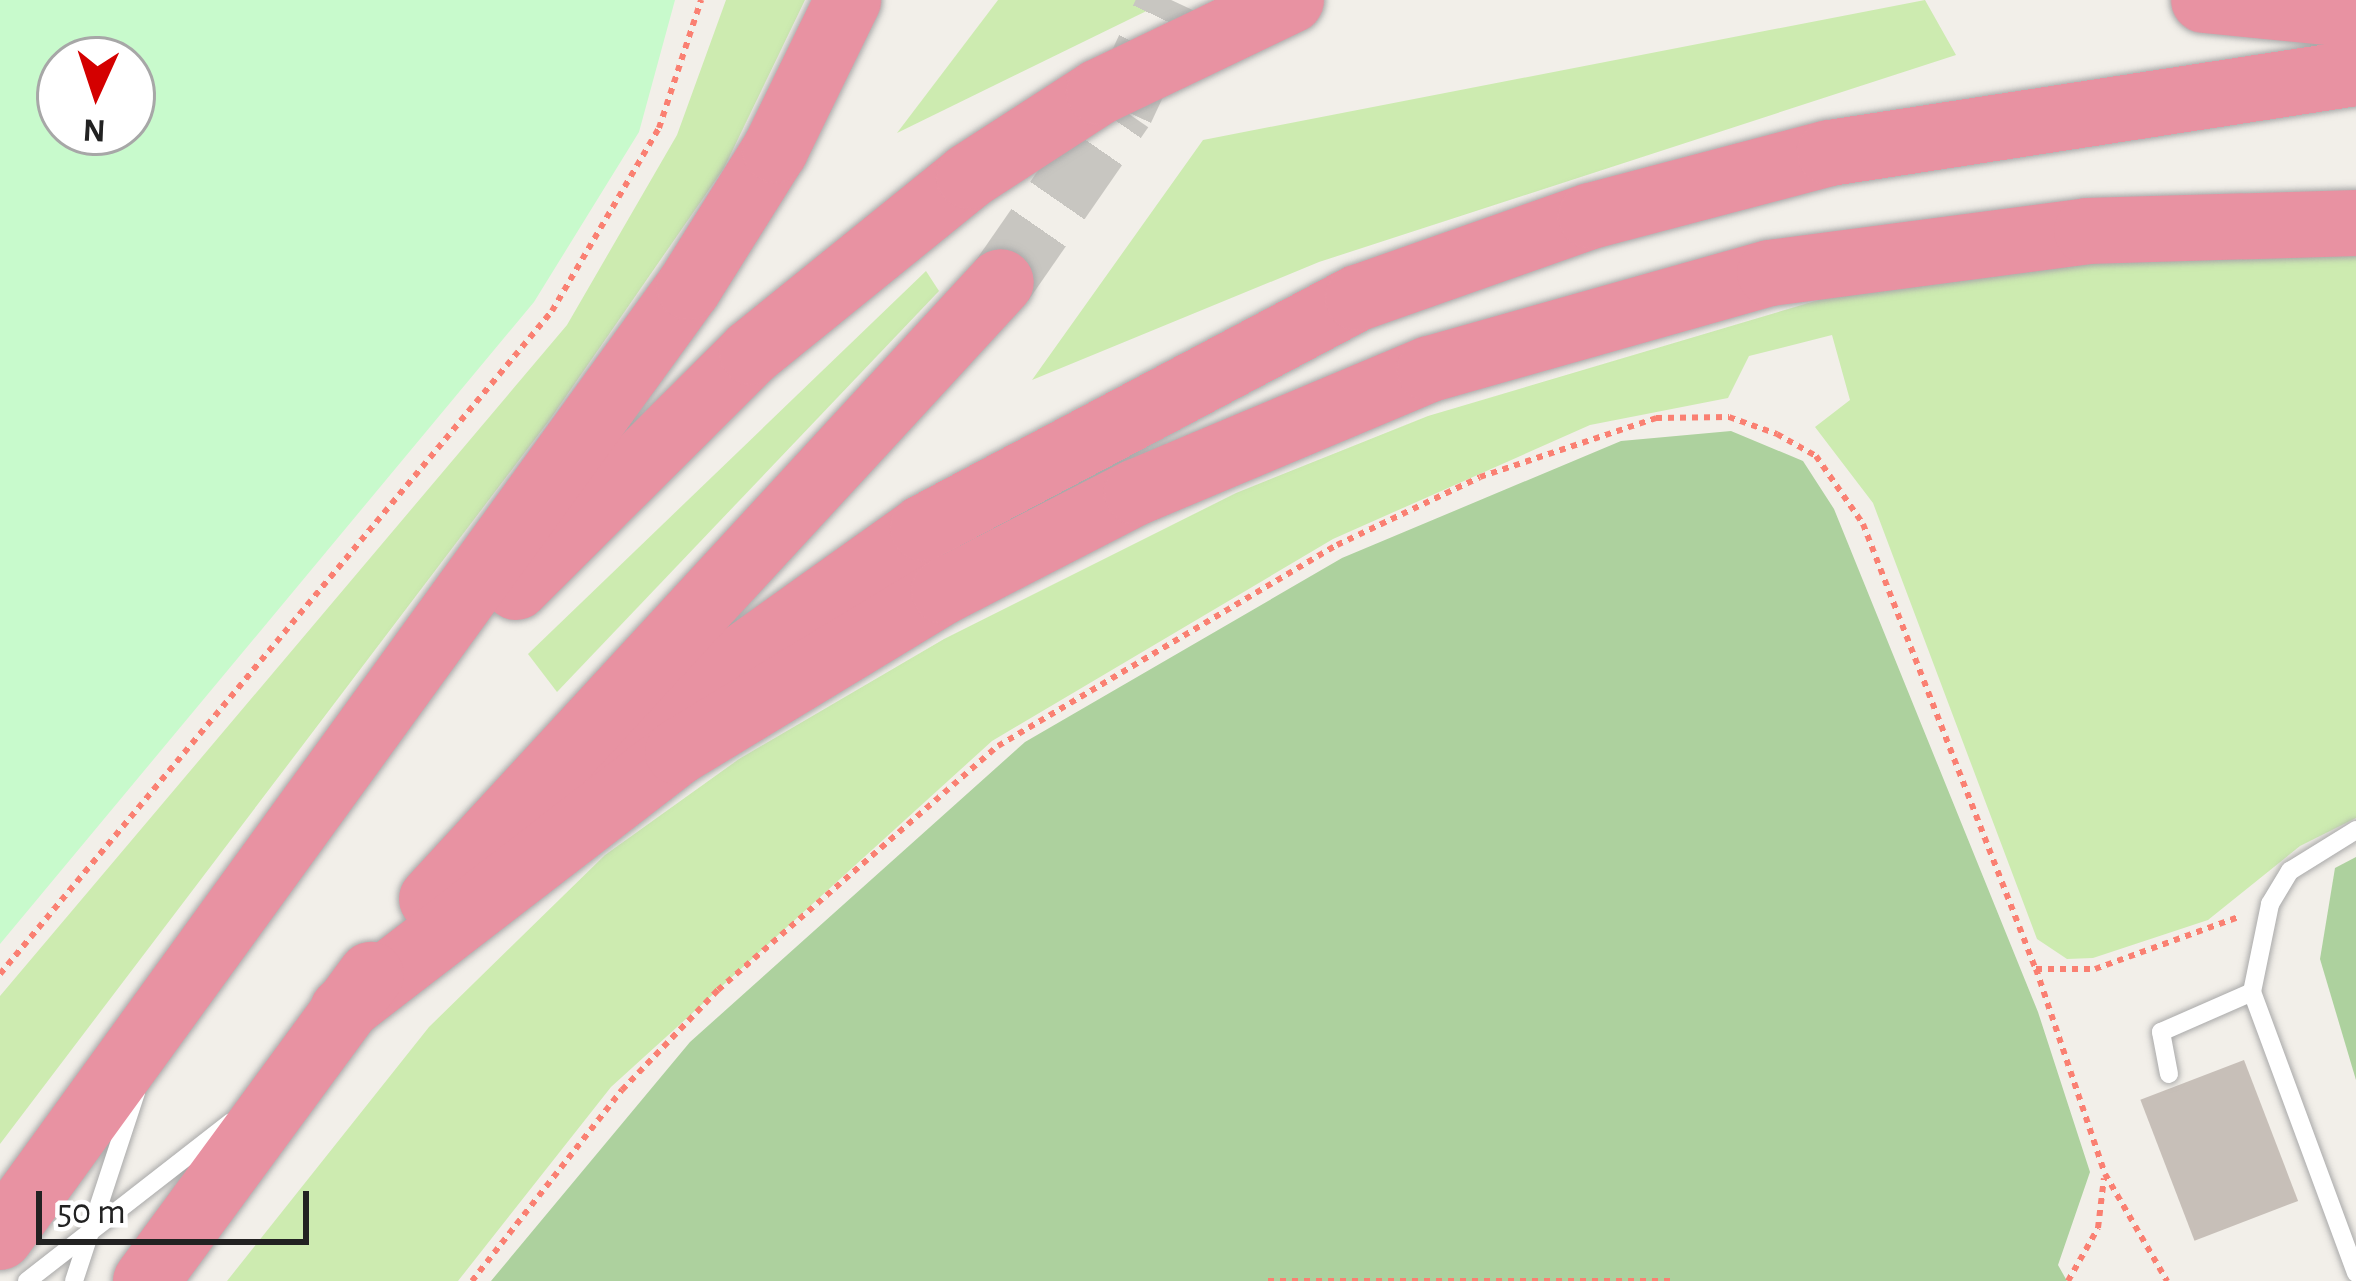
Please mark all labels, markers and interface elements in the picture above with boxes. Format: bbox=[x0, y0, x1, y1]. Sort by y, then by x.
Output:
north arrow bbox=[36, 36, 156, 156]
text: N bbox=[82, 112, 107, 147]
scale bar bbox=[42, 1167, 315, 1241]
text: 50 m bbox=[57, 1194, 126, 1230]

